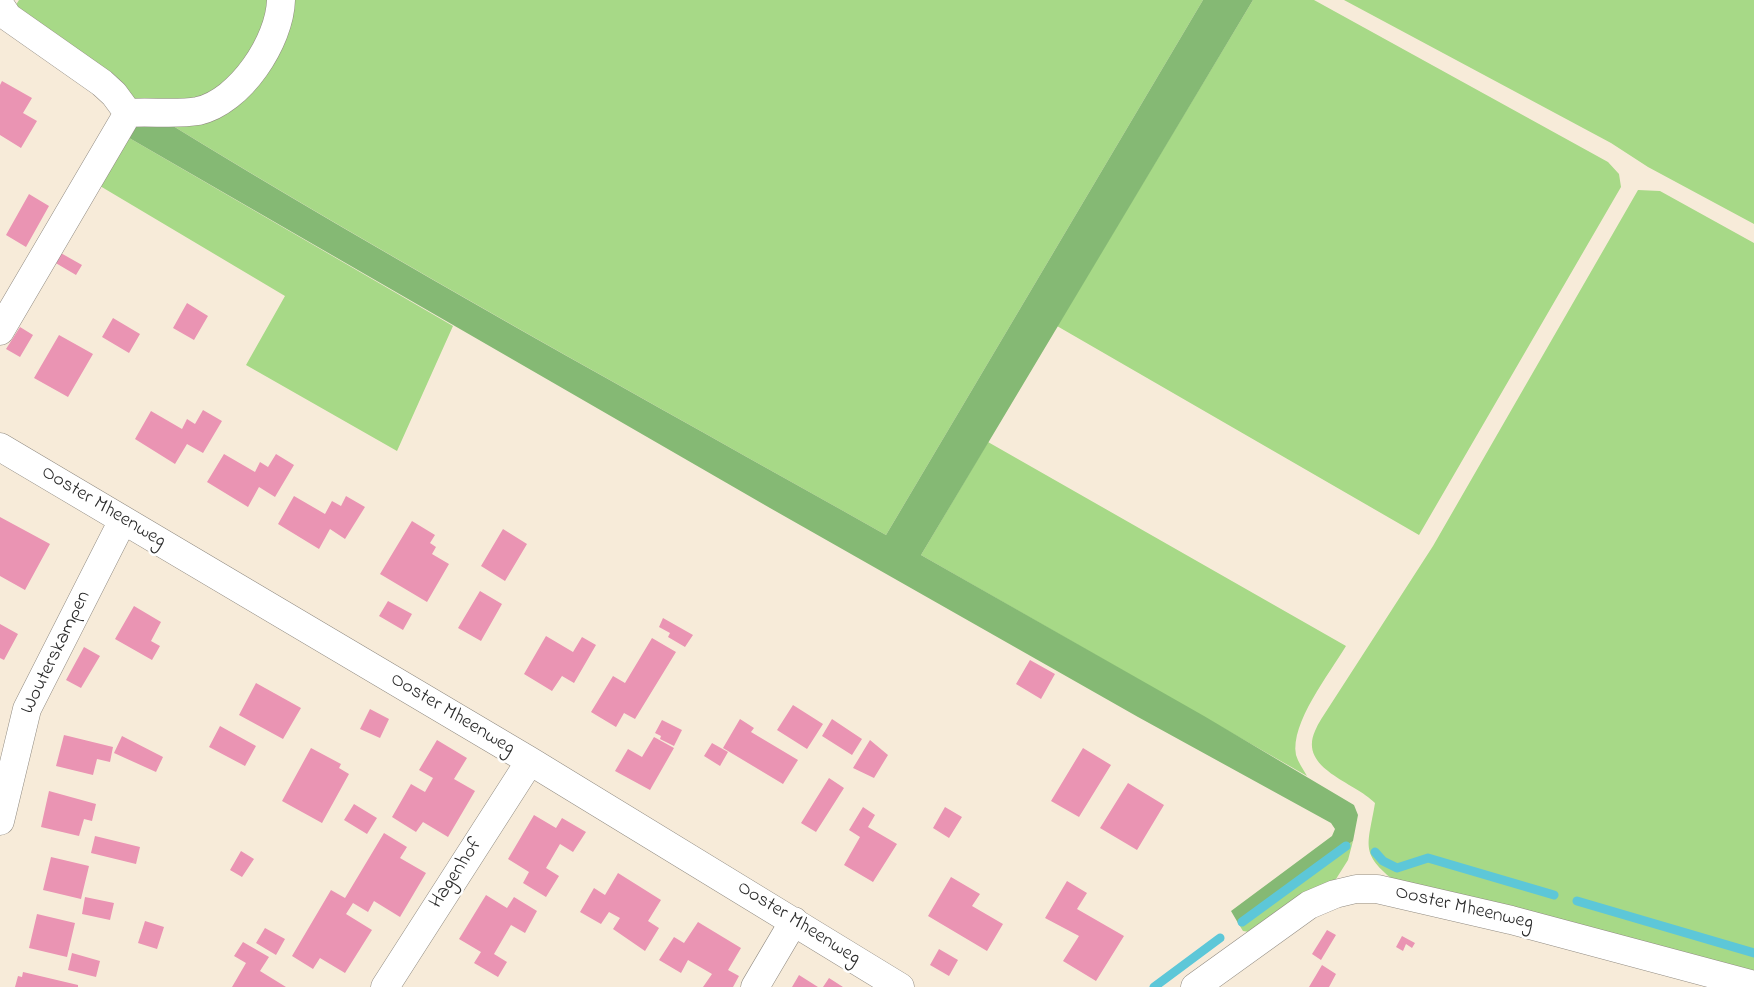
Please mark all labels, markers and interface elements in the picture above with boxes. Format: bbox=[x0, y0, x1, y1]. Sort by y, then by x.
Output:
street label: Ooster Mheenweg bbox=[36, 461, 170, 555]
street label: Wouterskampen bbox=[17, 587, 97, 719]
street label: Ooster Mheenweg bbox=[385, 668, 519, 762]
street label: Hagenhof bbox=[425, 834, 489, 914]
street label: Ooster Mheenweg bbox=[732, 876, 864, 972]
street label: Ooster Mheenweg bbox=[1393, 881, 1535, 937]

